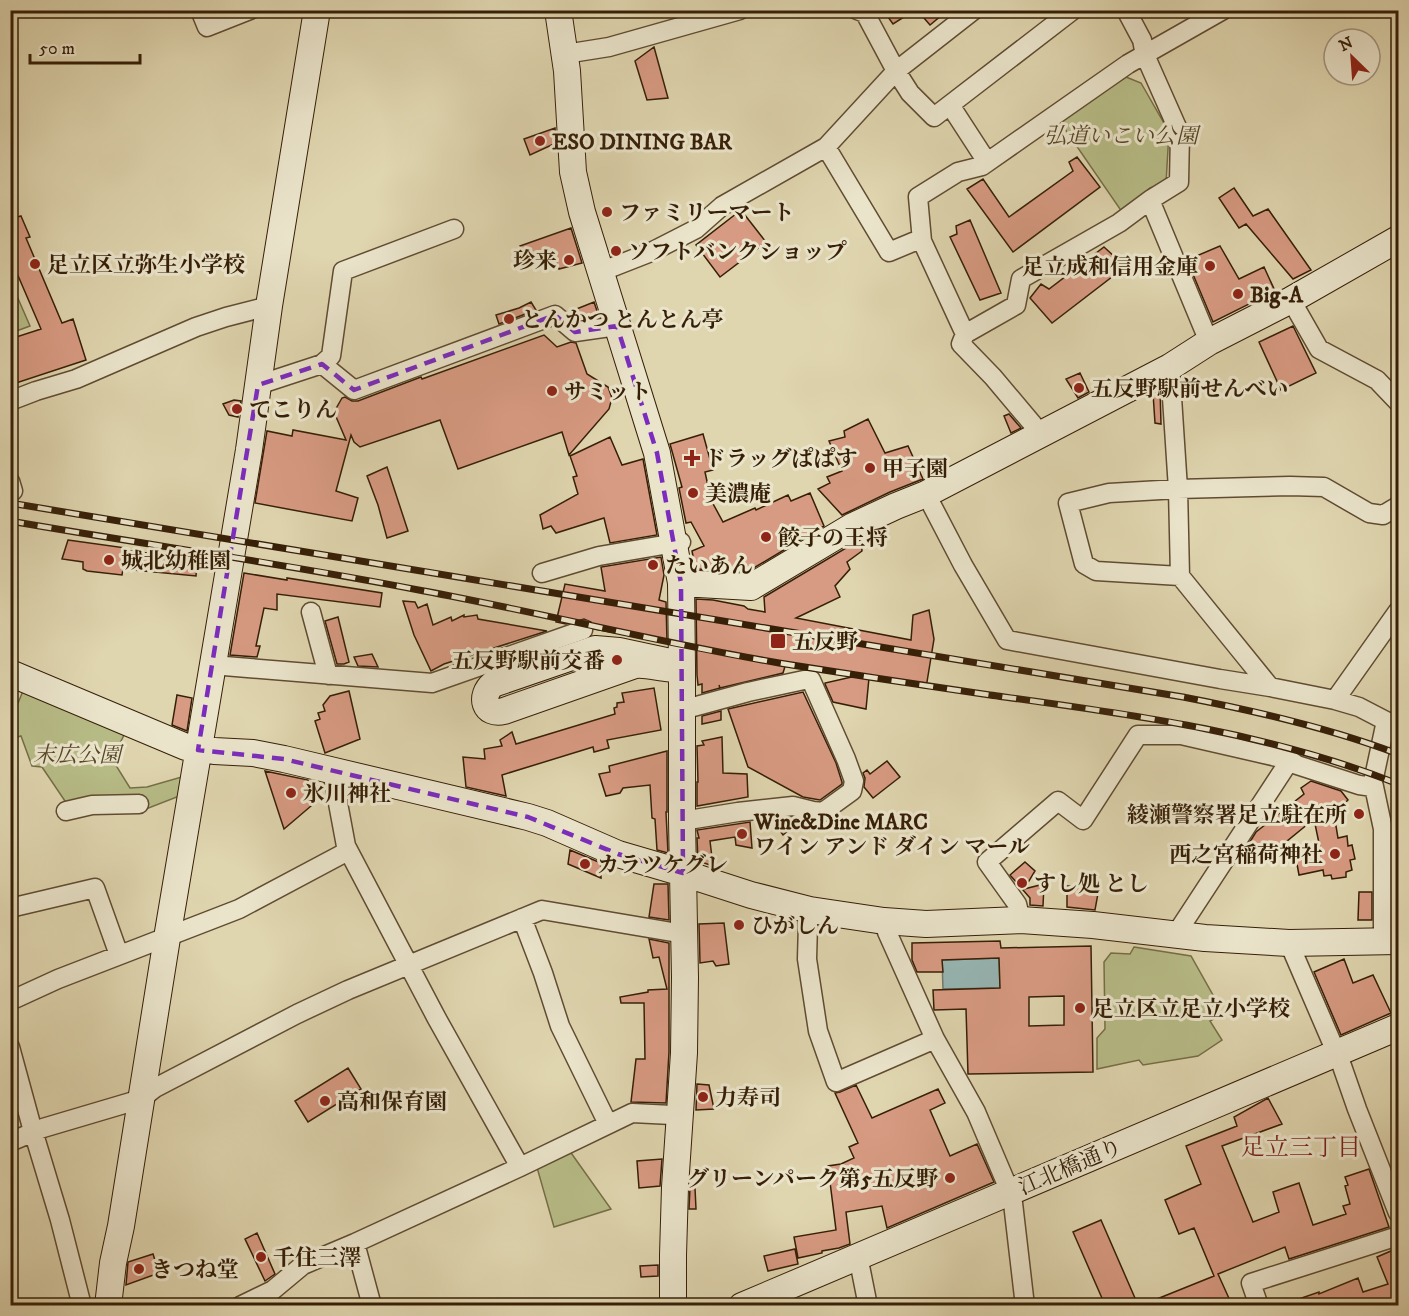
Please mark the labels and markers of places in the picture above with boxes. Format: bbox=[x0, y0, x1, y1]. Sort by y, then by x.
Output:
place label: ESO DINING BAR bbox=[552, 129, 733, 156]
marker: ESO DINING BAR bbox=[533, 134, 547, 148]
place label: ファミリーマート bbox=[619, 200, 795, 227]
marker: ファミリーマート bbox=[600, 205, 614, 219]
place label: ソフトバンクショップ bbox=[628, 239, 847, 266]
marker: ソフトバンクショップ bbox=[609, 244, 623, 258]
place label: 珍来 bbox=[513, 248, 557, 275]
place label: 足立区立弥生小学校 bbox=[47, 252, 245, 279]
marker: 珍来 bbox=[562, 253, 576, 267]
place label: 足立成和信用金庫 bbox=[1022, 254, 1198, 281]
marker: 足立区立弥生小学校 bbox=[28, 257, 42, 271]
marker: 足立成和信用金庫 bbox=[1203, 259, 1217, 273]
place label: Big-A bbox=[1250, 282, 1304, 309]
marker: Big-A bbox=[1231, 287, 1245, 301]
place label: とんかつ とんとん亭 bbox=[521, 307, 724, 334]
marker: とんかつ とんとん亭 bbox=[502, 312, 516, 326]
place label: 五反野駅前せんべい bbox=[1091, 376, 1289, 403]
place label: サミット bbox=[564, 379, 652, 406]
marker: 五反野駅前せんべい bbox=[1072, 381, 1086, 395]
marker: サミット bbox=[545, 384, 559, 398]
place label: てこりん bbox=[249, 397, 337, 424]
marker: てこりん bbox=[230, 402, 244, 416]
place label: ドラッグぱぱす bbox=[704, 446, 858, 473]
marker: ドラッグぱぱす bbox=[685, 451, 699, 465]
place label: 甲子園 bbox=[882, 456, 948, 483]
marker: 甲子園 bbox=[863, 461, 877, 475]
place label: 美濃庵 bbox=[705, 481, 771, 508]
marker: 美濃庵 bbox=[686, 486, 700, 500]
place label: 餃子の王将 bbox=[778, 525, 888, 552]
marker: 餃子の王将 bbox=[759, 530, 773, 544]
place label: 城北幼稚園 bbox=[121, 548, 231, 575]
marker: 城北幼稚園 bbox=[102, 553, 116, 567]
place label: たいあん bbox=[665, 553, 753, 580]
marker: たいあん bbox=[646, 558, 660, 572]
place label: 五反野 bbox=[792, 629, 859, 656]
marker: 五反野 bbox=[769, 632, 787, 650]
place label: 五反野駅前交番 bbox=[451, 648, 605, 675]
marker: 五反野駅前交番 bbox=[610, 653, 624, 667]
place label: 氷川神社 bbox=[303, 781, 391, 808]
marker: 氷川神社 bbox=[284, 786, 298, 800]
place label: 綾瀬警察署足立駐在所 bbox=[1127, 802, 1347, 829]
marker: 綾瀬警察署足立駐在所 bbox=[1352, 807, 1366, 821]
place label: Wine&Dine MARC ワイン アンド ダイン マール bbox=[753, 809, 1030, 861]
marker: Wine&Dine MARC ワイン アンド ダイン マール bbox=[735, 827, 749, 841]
place label: 西之宮稲荷神社 bbox=[1169, 842, 1323, 869]
marker: 西之宮稲荷神社 bbox=[1328, 847, 1342, 861]
place label: カラツケグレ bbox=[597, 852, 728, 879]
marker: カラツケグレ bbox=[578, 857, 592, 871]
place label: すし処 とし bbox=[1034, 871, 1149, 898]
marker: すし処 とし bbox=[1015, 876, 1029, 890]
place label: ひがしん bbox=[751, 913, 839, 940]
marker: ひがしん bbox=[732, 918, 746, 932]
place label: 足立区立足立小学校 bbox=[1092, 996, 1290, 1023]
marker: 足立区立足立小学校 bbox=[1073, 1001, 1087, 1015]
place label: 力寿司 bbox=[715, 1085, 781, 1112]
place label: 高和保育園 bbox=[337, 1089, 447, 1116]
marker: 力寿司 bbox=[696, 1090, 710, 1104]
marker: 高和保育園 bbox=[318, 1094, 332, 1108]
place label: グリーンパーク第5五反野 bbox=[687, 1166, 939, 1193]
marker: グリーンパーク第5五反野 bbox=[943, 1171, 957, 1185]
place label: 千住三澤 bbox=[273, 1245, 361, 1272]
marker: 千住三澤 bbox=[254, 1250, 268, 1264]
place label: きつね堂 bbox=[151, 1257, 239, 1284]
marker: きつね堂 bbox=[132, 1262, 146, 1276]

